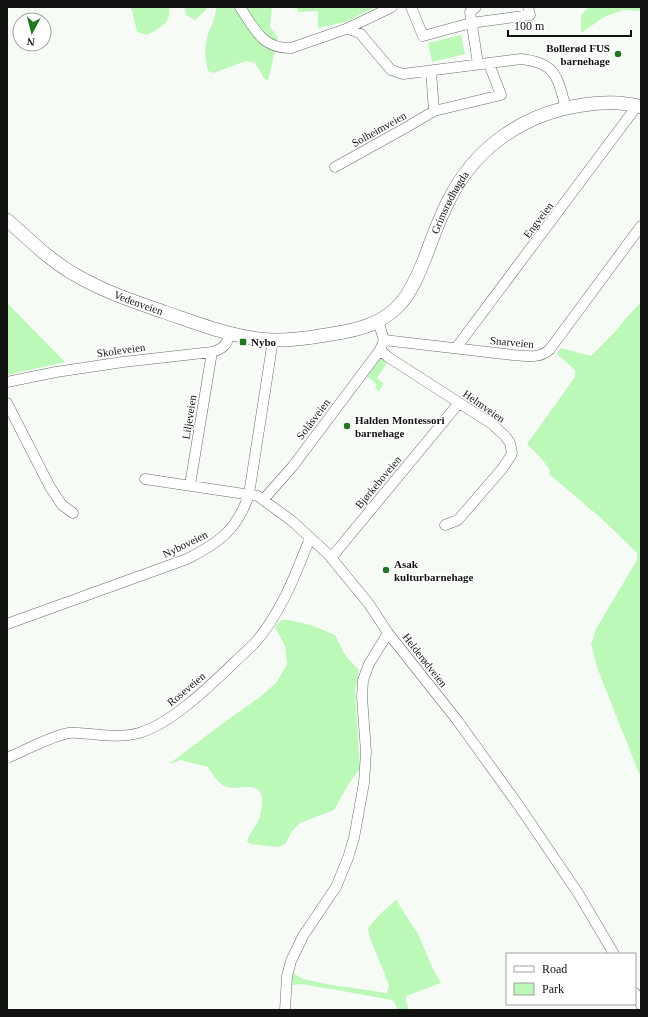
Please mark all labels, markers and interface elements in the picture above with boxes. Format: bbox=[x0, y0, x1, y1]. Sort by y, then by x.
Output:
north arrow bbox=[12, 12, 52, 52]
scale bar bbox=[508, 12, 631, 38]
text: 100 m bbox=[514, 19, 545, 33]
text: N bbox=[26, 35, 35, 48]
place label: Bollerød FUS barnehage bbox=[546, 42, 610, 67]
marker: Bollerød FUS barnehage bbox=[613, 49, 623, 59]
street label: Solheimveien bbox=[350, 109, 409, 149]
street label: Grimsrødhøgda bbox=[429, 169, 471, 235]
street label: Engveien bbox=[521, 199, 556, 240]
street label: Vedenveien bbox=[112, 288, 165, 317]
street label: Snarveien bbox=[490, 334, 535, 350]
place label: Nybo bbox=[251, 336, 277, 348]
marker: Nybo bbox=[238, 337, 248, 347]
street label: Skoleveien bbox=[96, 341, 147, 359]
street label: Helmveien bbox=[461, 387, 508, 425]
street label: Liljeveien bbox=[180, 394, 198, 440]
street label: Solåsveien bbox=[294, 396, 332, 442]
place label: Halden Montessori barnehage bbox=[355, 414, 445, 439]
marker: Halden Montessori barnehage bbox=[342, 421, 352, 431]
street label: Bjørkeboveien bbox=[353, 453, 404, 511]
street label: Nyboveien bbox=[161, 528, 210, 560]
place label: Asak kulturbarnehage bbox=[394, 558, 474, 583]
marker: Asak kulturbarnehage bbox=[381, 565, 391, 575]
street label: Helderødveien bbox=[400, 631, 450, 690]
street label: Roseveien bbox=[165, 669, 208, 708]
legend bbox=[506, 953, 636, 1005]
text: Road bbox=[542, 962, 567, 976]
text: Park bbox=[542, 982, 564, 996]

